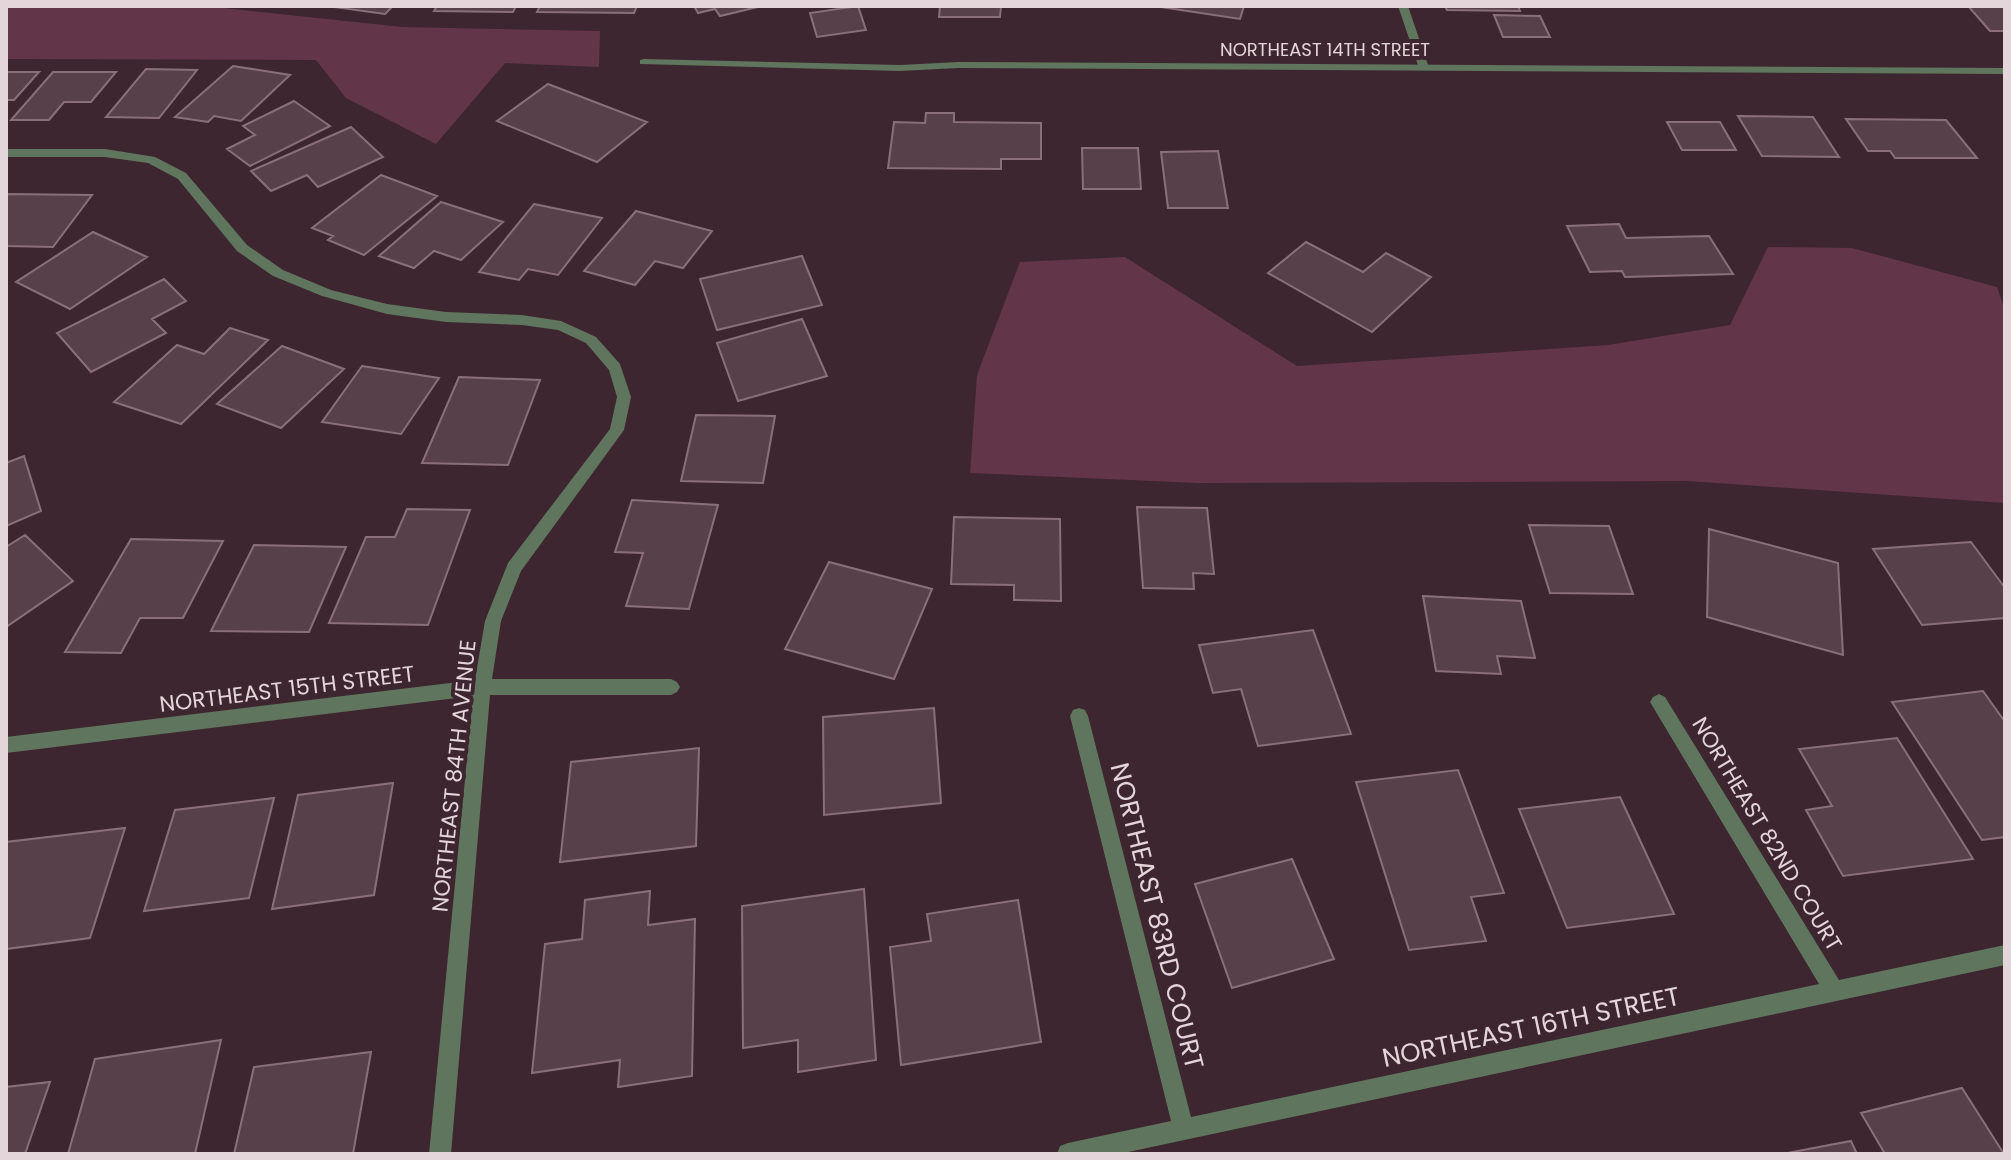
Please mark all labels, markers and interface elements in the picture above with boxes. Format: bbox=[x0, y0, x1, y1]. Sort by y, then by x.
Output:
street label: NORTHEAST 14TH STREET bbox=[1220, 37, 1430, 62]
street label: NORTHEAST 84TH AVENUE bbox=[424, 638, 484, 914]
street label: NORTHEAST 15TH STREET bbox=[158, 658, 416, 720]
street label: NORTHEAST 82ND COURT bbox=[1685, 711, 1849, 957]
street label: NORTHEAST 83RD COURT bbox=[1101, 759, 1213, 1073]
street label: NORTHEAST 16TH STREET bbox=[1379, 978, 1683, 1076]

